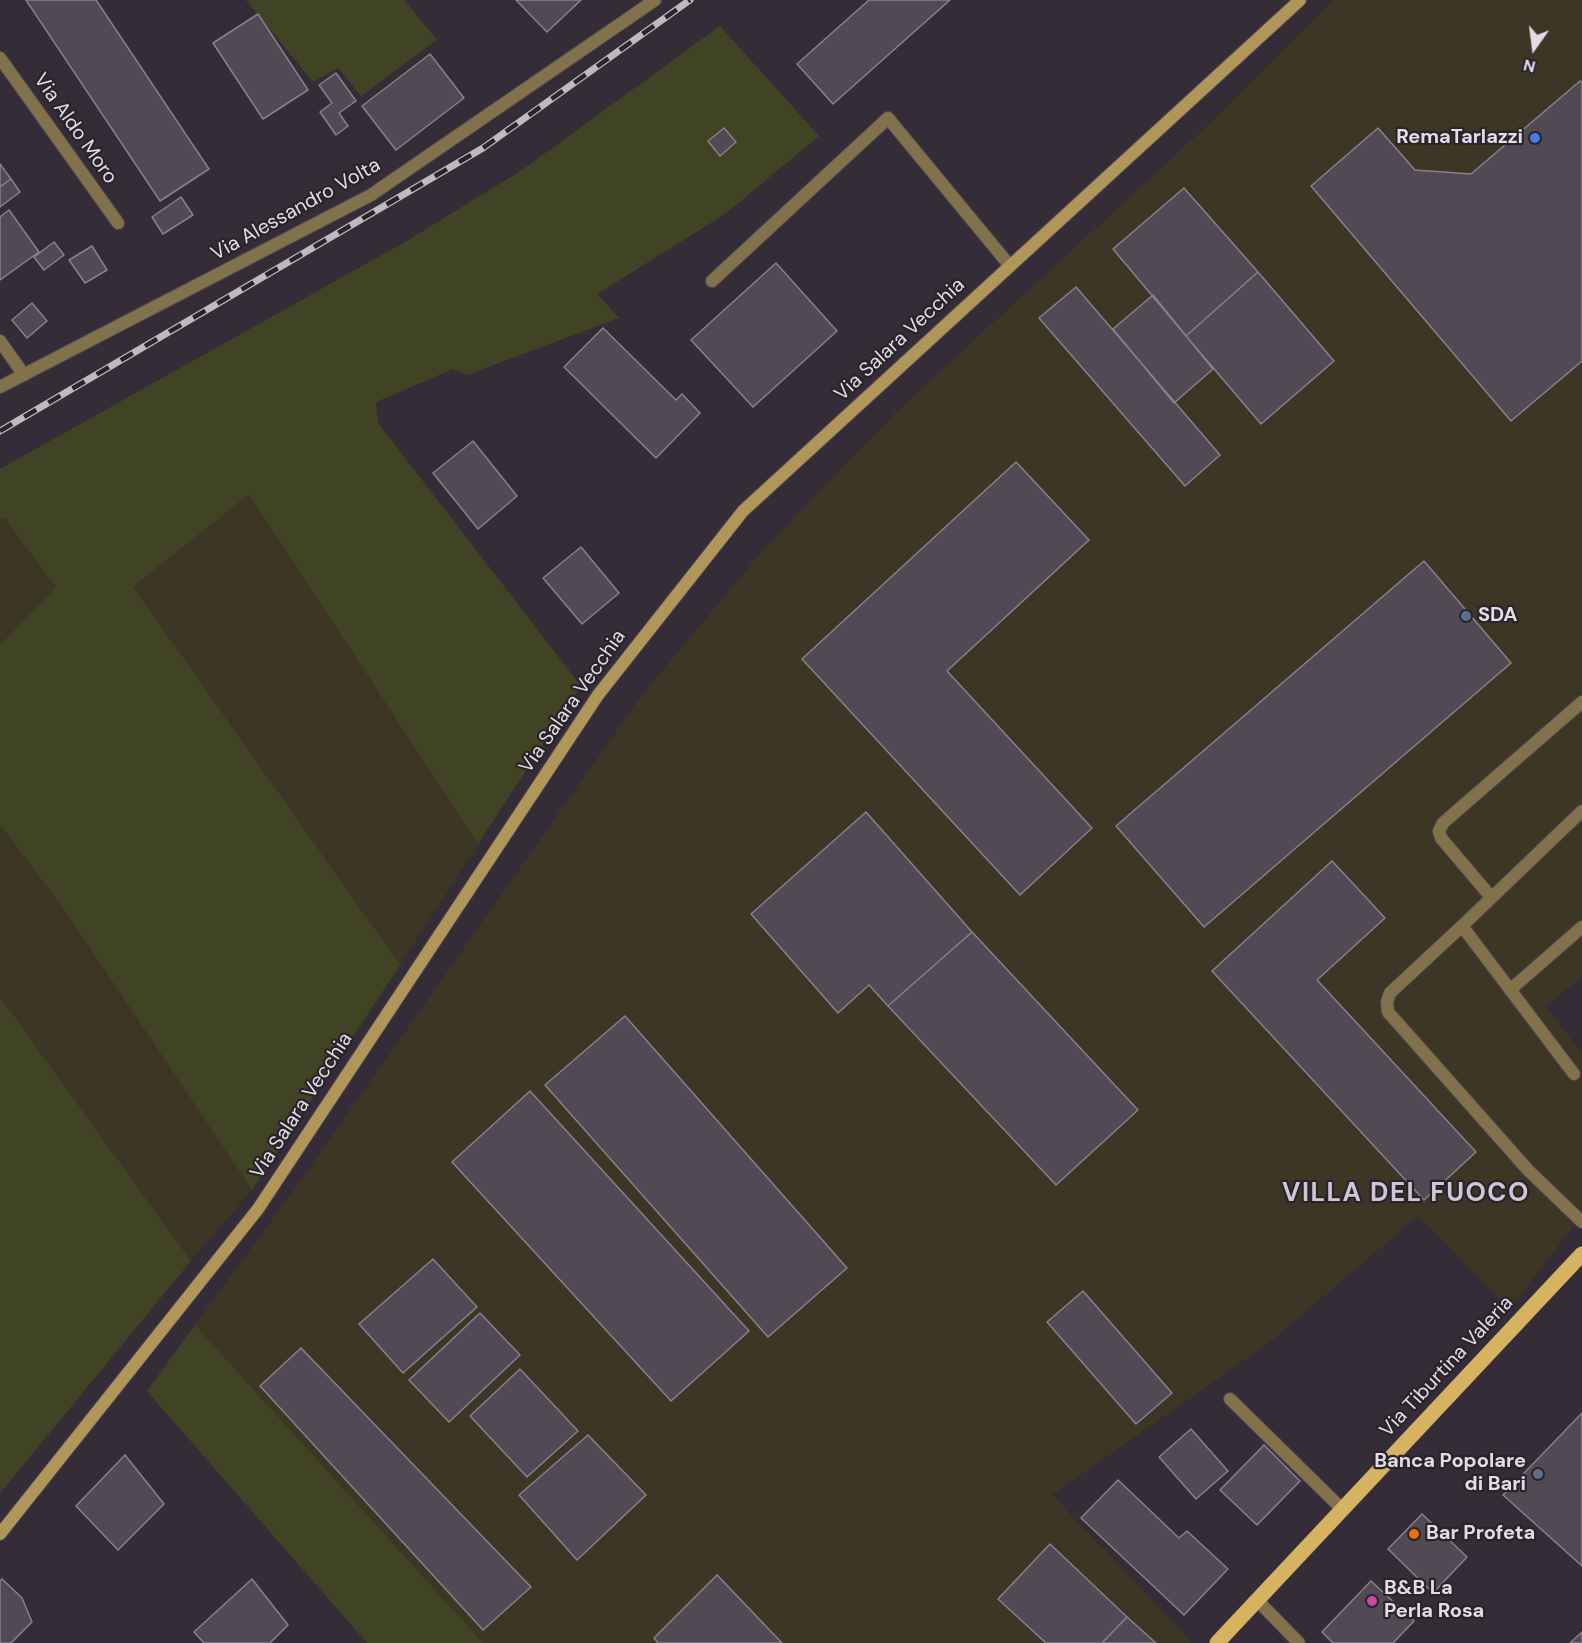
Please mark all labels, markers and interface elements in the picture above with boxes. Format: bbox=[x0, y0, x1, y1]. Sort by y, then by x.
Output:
north arrow bbox=[1504, 18, 1564, 78]
text: N bbox=[1521, 54, 1538, 78]
street label: Via Aldo Moro bbox=[28, 69, 122, 189]
place label: RemaTarlazzi bbox=[1396, 126, 1523, 150]
marker: RemaTarlazzi bbox=[1528, 131, 1542, 145]
street label: Via Alessandro Volta bbox=[207, 154, 385, 266]
street label: Via Salara Vecchia bbox=[830, 273, 970, 407]
place label: SDA bbox=[1478, 604, 1518, 628]
marker: SDA bbox=[1459, 609, 1473, 623]
street label: Via Salara Vecchia bbox=[515, 626, 631, 778]
street label: Via Salara Vecchia bbox=[246, 1028, 358, 1184]
district label: VILLA DEL FUOCO bbox=[1282, 1178, 1530, 1210]
street label: Via Tiburtina Valeria bbox=[1375, 1291, 1519, 1443]
place label: Banca Popolare di Bari bbox=[1374, 1450, 1526, 1497]
marker: Banca Popolare di Bari bbox=[1531, 1467, 1545, 1481]
place label: Bar Profeta bbox=[1426, 1522, 1535, 1546]
marker: Bar Profeta bbox=[1407, 1527, 1421, 1541]
place label: B&B La Perla Rosa bbox=[1384, 1577, 1484, 1624]
marker: B&B La Perla Rosa bbox=[1365, 1594, 1379, 1608]

